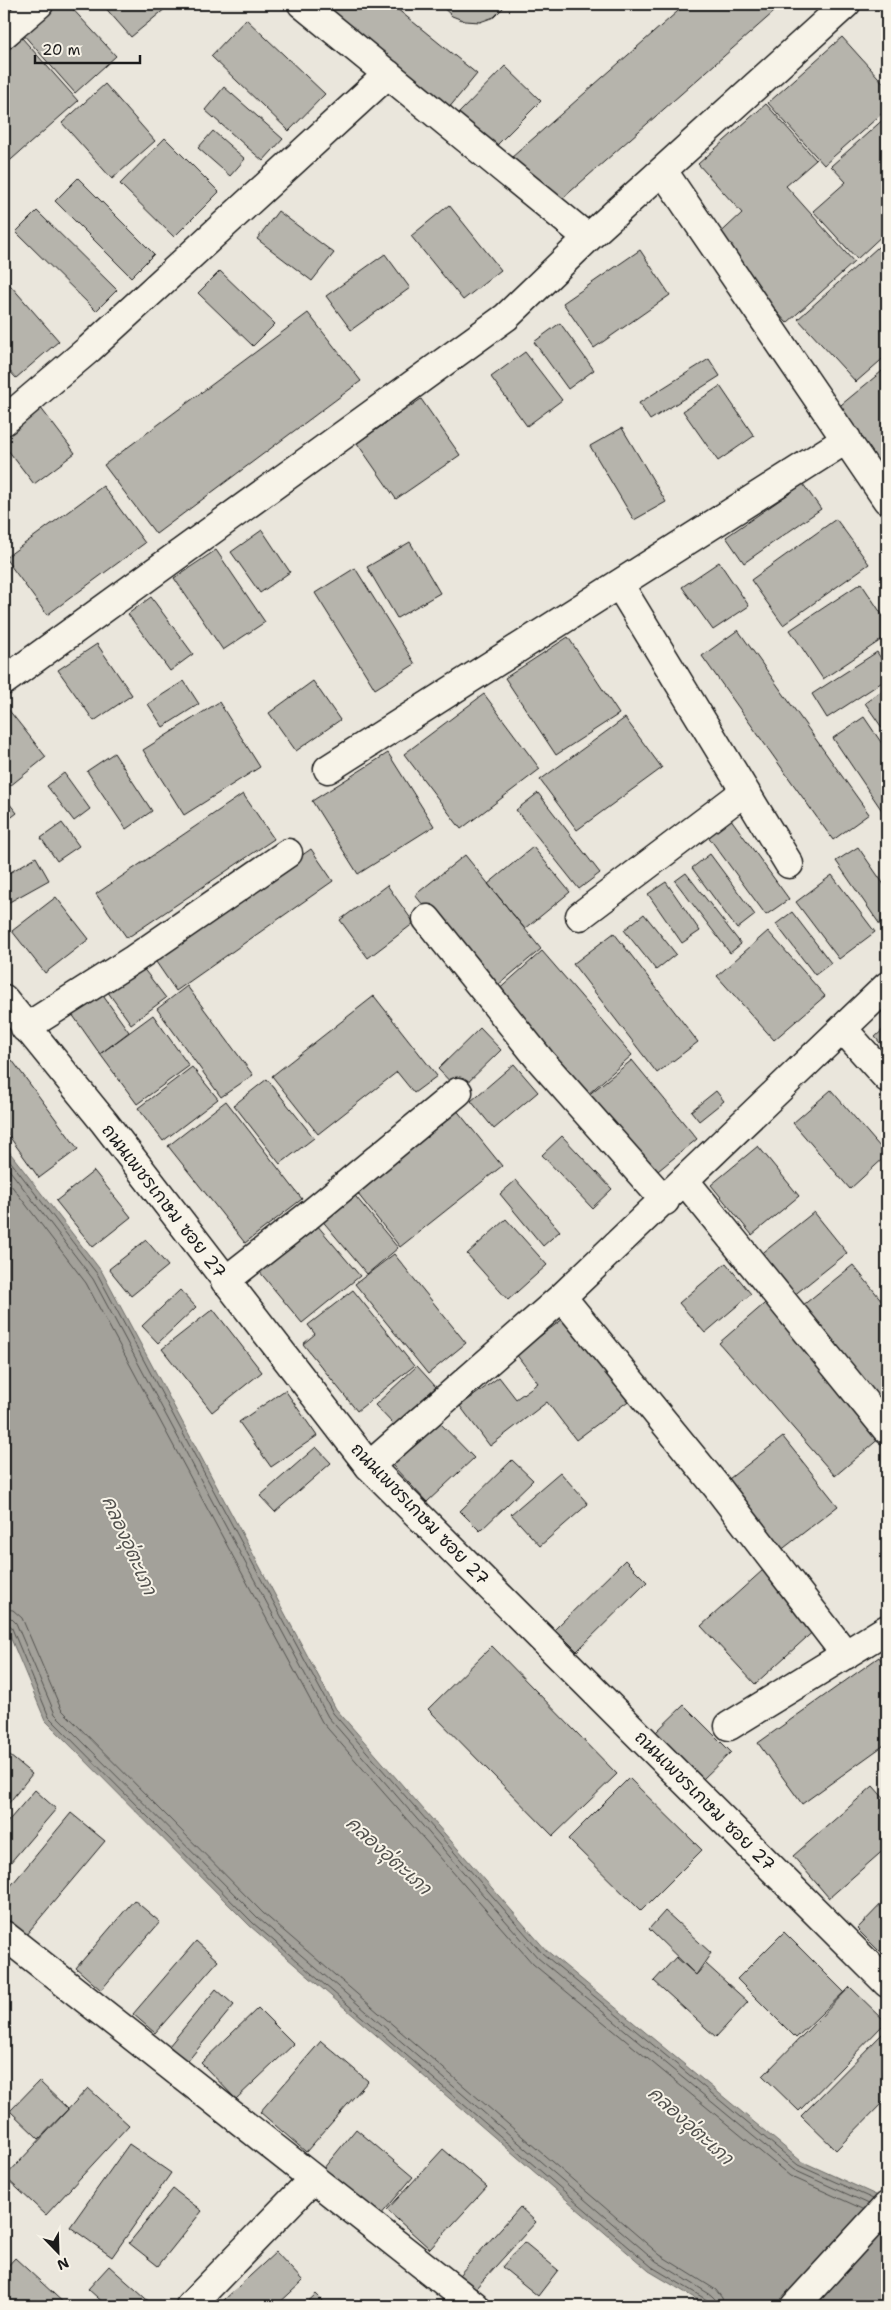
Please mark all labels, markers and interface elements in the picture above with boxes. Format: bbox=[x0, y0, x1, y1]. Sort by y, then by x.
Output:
scale bar bbox=[35, 32, 140, 64]
text: 20 m bbox=[42, 40, 81, 60]
street label: ถนนเพชรเกษม ซอย 27 bbox=[96, 1119, 232, 1283]
street label: ถนนเพชรเกษม ซอย 27 bbox=[346, 1438, 494, 1590]
water label: คลองอุ่ตะเภา bbox=[95, 1492, 163, 1601]
street label: ถนนเพชรเกษม ซอย 27 bbox=[630, 1726, 780, 1876]
water label: คลองอุ่ตะเภา bbox=[340, 1811, 438, 1903]
water label: คลองอุ่ตะเภา bbox=[642, 2081, 740, 2173]
north arrow bbox=[32, 2228, 82, 2278]
text: N bbox=[54, 2254, 72, 2274]

